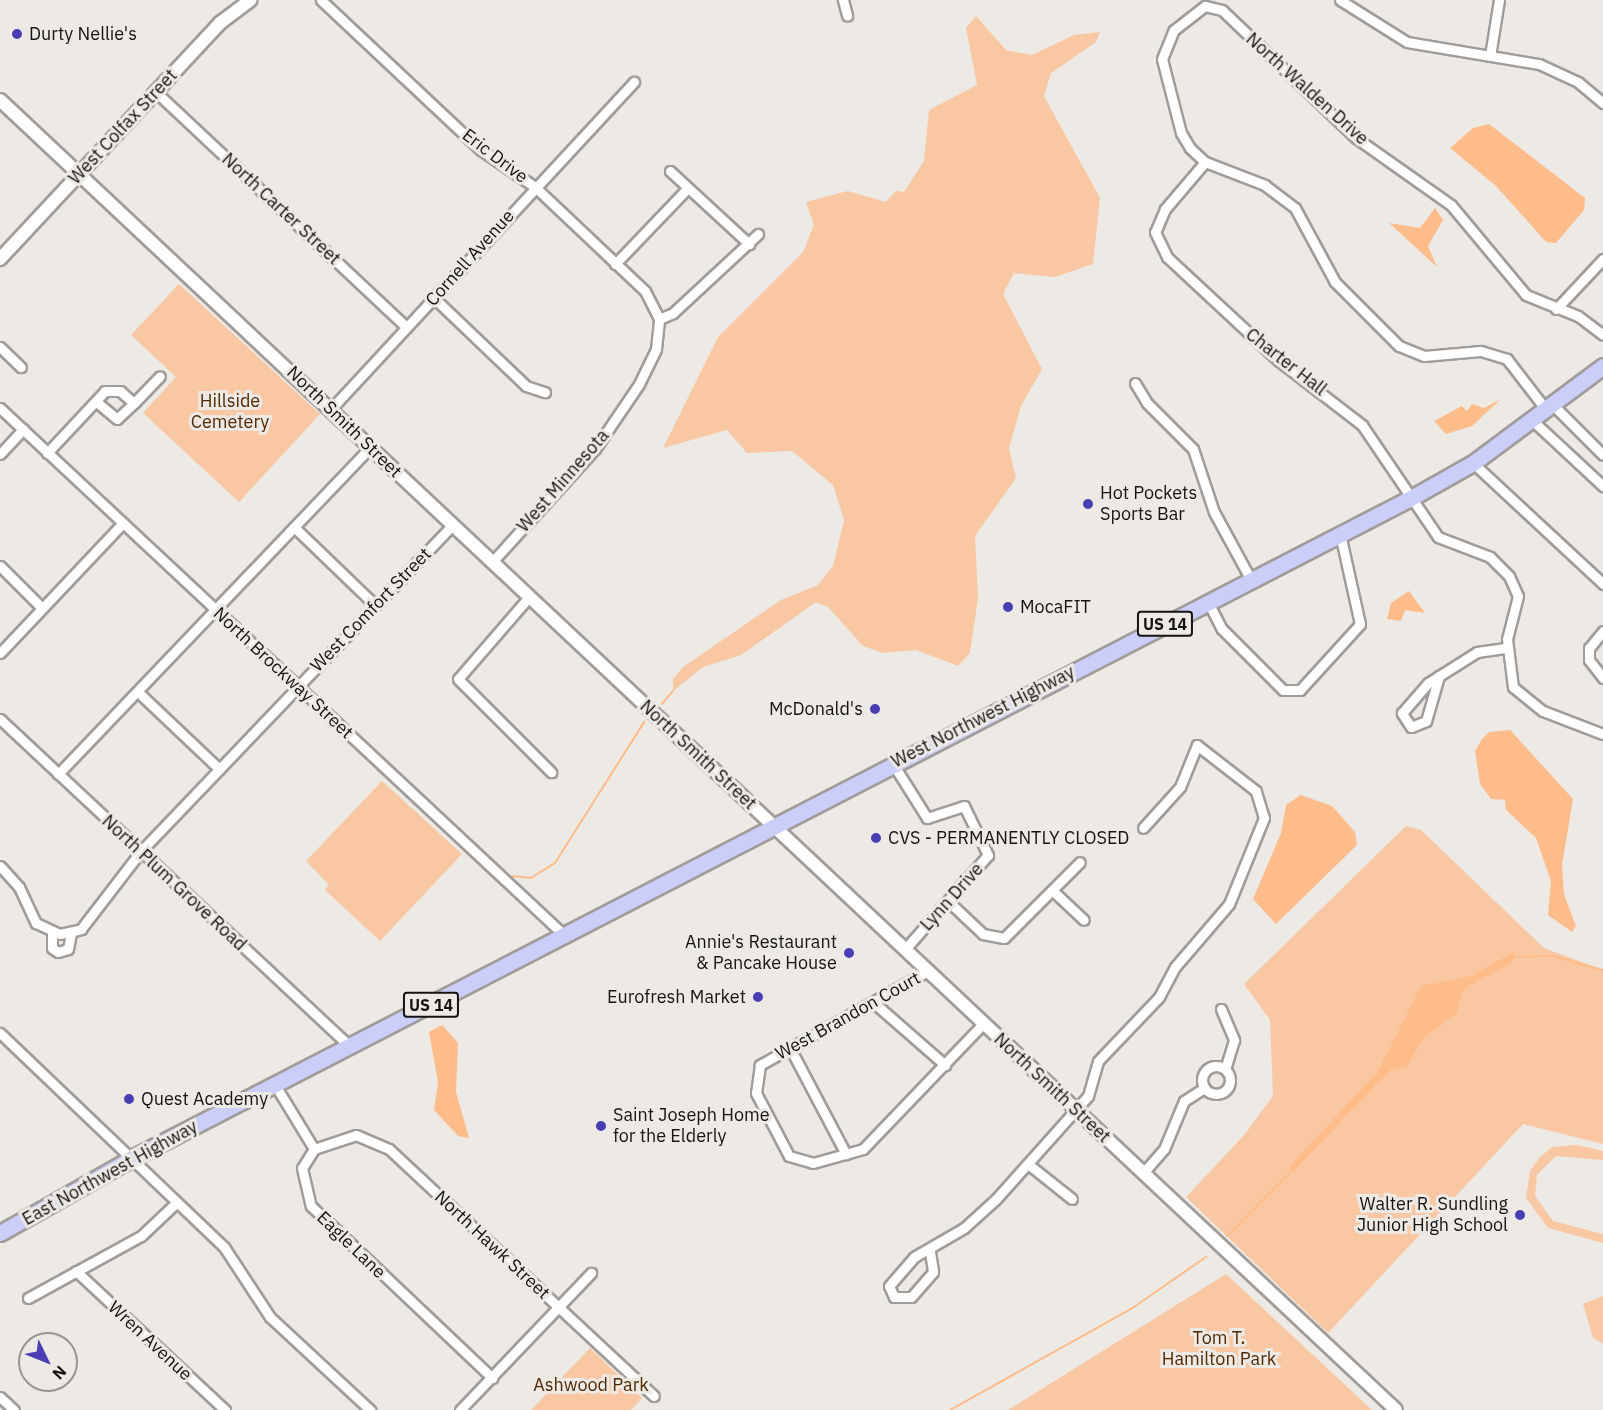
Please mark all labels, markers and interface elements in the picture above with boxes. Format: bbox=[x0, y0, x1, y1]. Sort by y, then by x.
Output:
place label: Durty Nellie's bbox=[29, 23, 137, 45]
marker: Durty Nellie's bbox=[10, 27, 24, 41]
street label: North Walden Drive bbox=[1241, 28, 1373, 150]
street label: West Colfax Street bbox=[64, 65, 182, 189]
street label: Eric Drive bbox=[458, 124, 532, 188]
street label: North Carter Street bbox=[217, 149, 345, 269]
street label: Cornell Avenue bbox=[421, 205, 519, 311]
street label: Charter Hall bbox=[1241, 324, 1331, 400]
street label: North Smith Street bbox=[282, 362, 406, 482]
park label: Hillside Cemetery bbox=[191, 391, 269, 434]
street label: West Minnesota bbox=[513, 425, 613, 537]
place label: Hot Pockets Sports Bar bbox=[1100, 483, 1197, 526]
marker: Hot Pockets Sports Bar bbox=[1081, 497, 1095, 511]
street label: West Comfort Street bbox=[306, 543, 436, 677]
place label: MocaFIT bbox=[1020, 596, 1091, 618]
marker: MocaFIT bbox=[1001, 600, 1015, 614]
street label: North Brockway Street bbox=[209, 603, 357, 743]
road number: US 14 bbox=[1136, 611, 1194, 637]
street label: West Northwest Highway bbox=[888, 661, 1078, 773]
street label: North Smith Street bbox=[635, 696, 761, 814]
place label: McDonald's bbox=[769, 698, 863, 720]
marker: McDonald's bbox=[868, 702, 882, 716]
street label: North Plum Grove Road bbox=[97, 810, 251, 956]
place label: CVS - PERMANENTLY CLOSED bbox=[888, 827, 1129, 849]
marker: CVS - PERMANENTLY CLOSED bbox=[869, 831, 883, 845]
street label: Lynn Drive bbox=[916, 859, 988, 935]
place label: Annie's Restaurant & Pancake House bbox=[685, 932, 837, 974]
marker: Annie's Restaurant & Pancake House bbox=[842, 946, 856, 960]
street label: West Brandon Court bbox=[772, 967, 924, 1065]
place label: Eurofresh Market bbox=[607, 986, 746, 1008]
marker: Eurofresh Market bbox=[751, 990, 765, 1004]
road number: US 14 bbox=[402, 992, 460, 1018]
street label: North Smith Street bbox=[989, 1029, 1115, 1147]
place label: Quest Academy bbox=[141, 1088, 268, 1110]
marker: Quest Academy bbox=[122, 1092, 136, 1106]
place label: Saint Joseph Home for the Elderly bbox=[613, 1105, 770, 1148]
street label: East Northwest Highway bbox=[19, 1116, 201, 1230]
marker: Saint Joseph Home for the Elderly bbox=[594, 1119, 608, 1133]
street label: North Hawk Street bbox=[430, 1186, 554, 1304]
place label: Walter R. Sundling Junior High School bbox=[1357, 1194, 1508, 1236]
street label: Eagle Lane bbox=[312, 1207, 390, 1283]
marker: Walter R. Sundling Junior High School bbox=[1513, 1208, 1527, 1222]
street label: Wren Avenue bbox=[104, 1297, 196, 1385]
park label: Tom T. Hamilton Park bbox=[1162, 1328, 1276, 1370]
north arrow bbox=[18, 1332, 78, 1392]
text: N bbox=[48, 1362, 71, 1384]
park label: Ashwood Park bbox=[533, 1374, 649, 1396]

